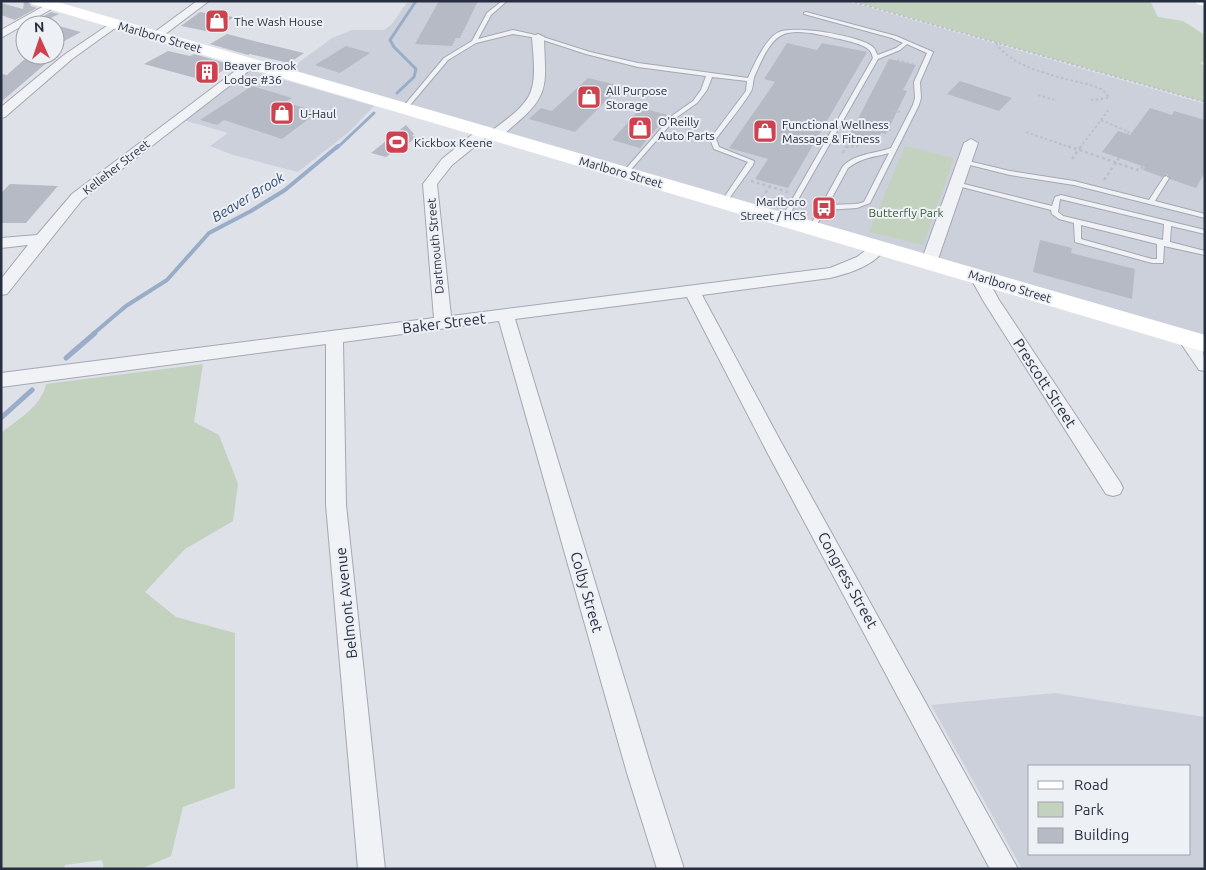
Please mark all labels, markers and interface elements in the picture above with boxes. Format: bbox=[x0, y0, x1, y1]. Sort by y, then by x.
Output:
shop icon: The Wash House bbox=[204, 8, 230, 34]
north arrow bbox=[15, 15, 65, 65]
place label: The Wash House bbox=[234, 15, 323, 28]
text: N bbox=[34, 19, 45, 35]
street label: Marlboro Street bbox=[117, 19, 203, 55]
building icon: Beaver Brook Lodge #36 bbox=[194, 59, 220, 85]
place label: Beaver Brook Lodge #36 bbox=[224, 59, 296, 86]
shop icon: All Purpose Storage bbox=[576, 84, 602, 110]
place label: All Purpose Storage bbox=[606, 84, 667, 111]
shop icon: U-Haul bbox=[269, 100, 295, 126]
place label: U-Haul bbox=[300, 107, 336, 120]
shop icon: O'Reilly Auto Parts bbox=[627, 115, 653, 141]
place label: O'Reilly Auto Parts bbox=[658, 115, 715, 142]
shop icon: Functional Wellness Massage & Fitness bbox=[752, 118, 778, 144]
place label: Functional Wellness Massage & Fitness bbox=[782, 118, 889, 145]
sports icon: Kickbox Keene bbox=[384, 129, 410, 155]
place label: Kickbox Keene bbox=[414, 136, 493, 149]
street label: Kelleher Street bbox=[80, 137, 152, 197]
street label: Marlboro Street bbox=[578, 154, 664, 190]
water label: Beaver Brook bbox=[209, 169, 288, 225]
place label: Marlboro Street / HCS bbox=[740, 195, 806, 222]
bus stop icon: Marlboro Street / HCS bbox=[811, 195, 837, 221]
street label: Dartmouth Street bbox=[424, 197, 446, 294]
park label: Butterfly Park bbox=[868, 206, 944, 219]
street label: Marlboro Street bbox=[967, 267, 1053, 305]
street label: Baker Street bbox=[401, 309, 487, 337]
street label: Prescott Street bbox=[1010, 335, 1080, 431]
street label: Congress Street bbox=[815, 529, 882, 631]
street label: Belmont Avenue bbox=[332, 546, 360, 660]
street label: Colby Street bbox=[567, 550, 607, 634]
legend bbox=[1028, 765, 1191, 855]
text: Road bbox=[1074, 776, 1109, 793]
text: Park bbox=[1074, 801, 1104, 818]
text: Building bbox=[1074, 826, 1129, 843]

